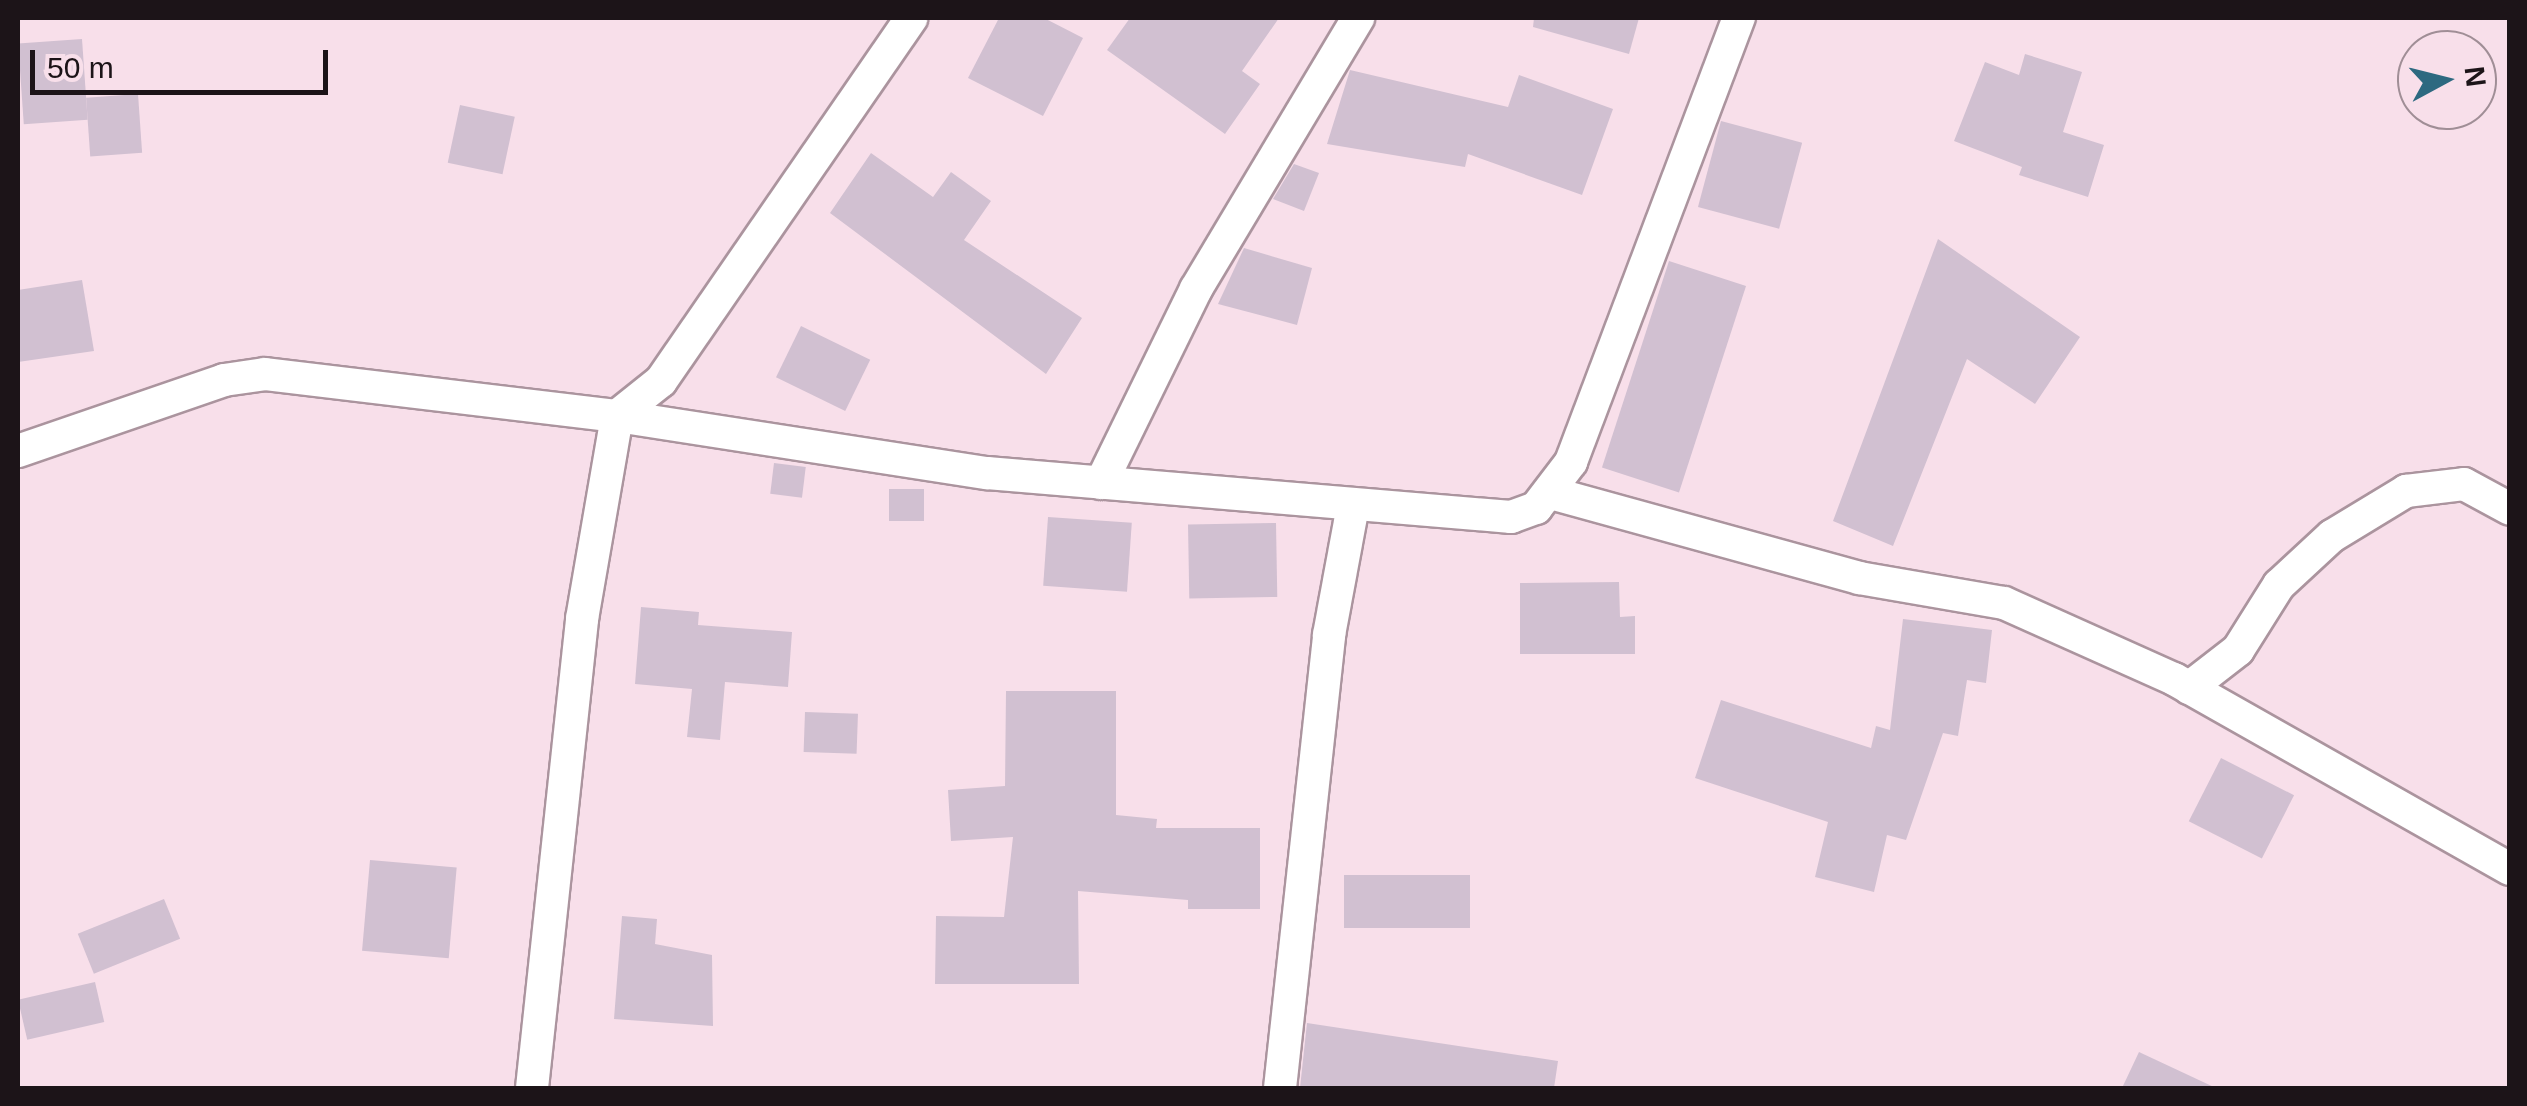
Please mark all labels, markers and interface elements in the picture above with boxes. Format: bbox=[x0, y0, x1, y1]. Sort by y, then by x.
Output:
scale bar bbox=[35, 30, 332, 92]
north arrow bbox=[2397, 30, 2497, 130]
text: 50 m bbox=[47, 51, 114, 84]
text: N bbox=[2459, 65, 2492, 88]

